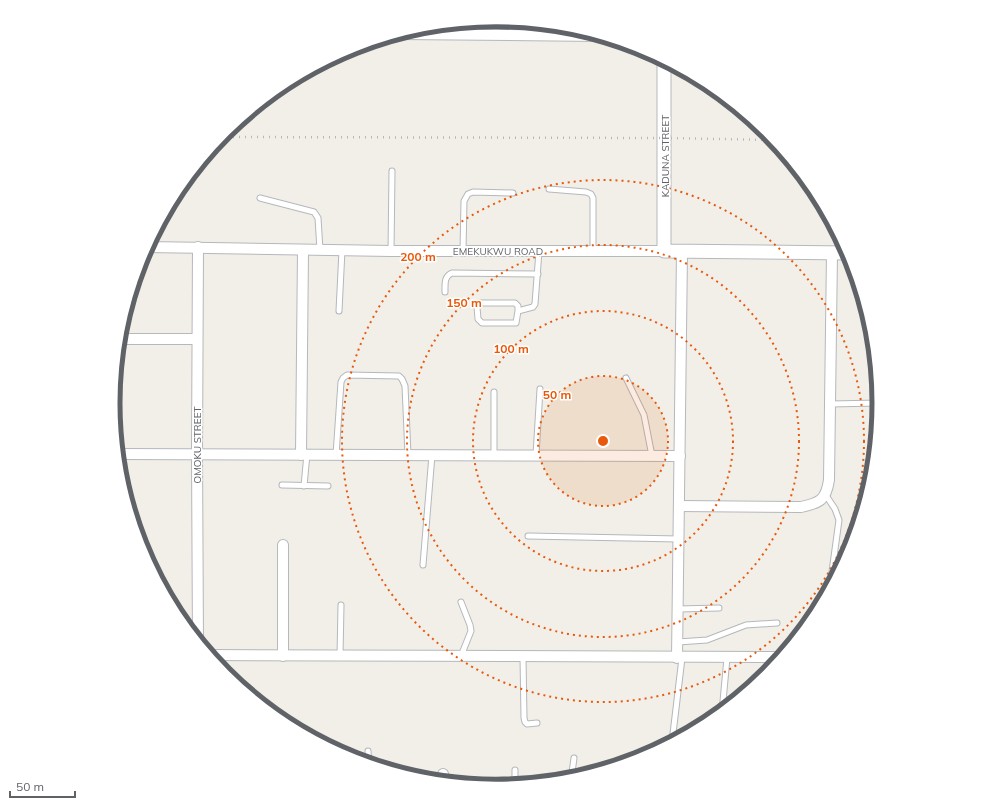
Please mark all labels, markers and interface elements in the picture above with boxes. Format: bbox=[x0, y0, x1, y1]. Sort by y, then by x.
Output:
street label: KADUNA STREET bbox=[659, 115, 672, 197]
street label: EMEKUKWU ROAD bbox=[453, 245, 543, 258]
text: 200 m bbox=[400, 249, 436, 264]
text: 150 m bbox=[446, 295, 482, 310]
text: 100 m bbox=[493, 341, 529, 356]
text: 50 m bbox=[543, 387, 571, 402]
street label: OMOKU STREET bbox=[191, 407, 204, 483]
centre of rings bbox=[596, 434, 610, 448]
scale bar bbox=[10, 773, 75, 799]
text: 50 m bbox=[16, 779, 44, 794]

